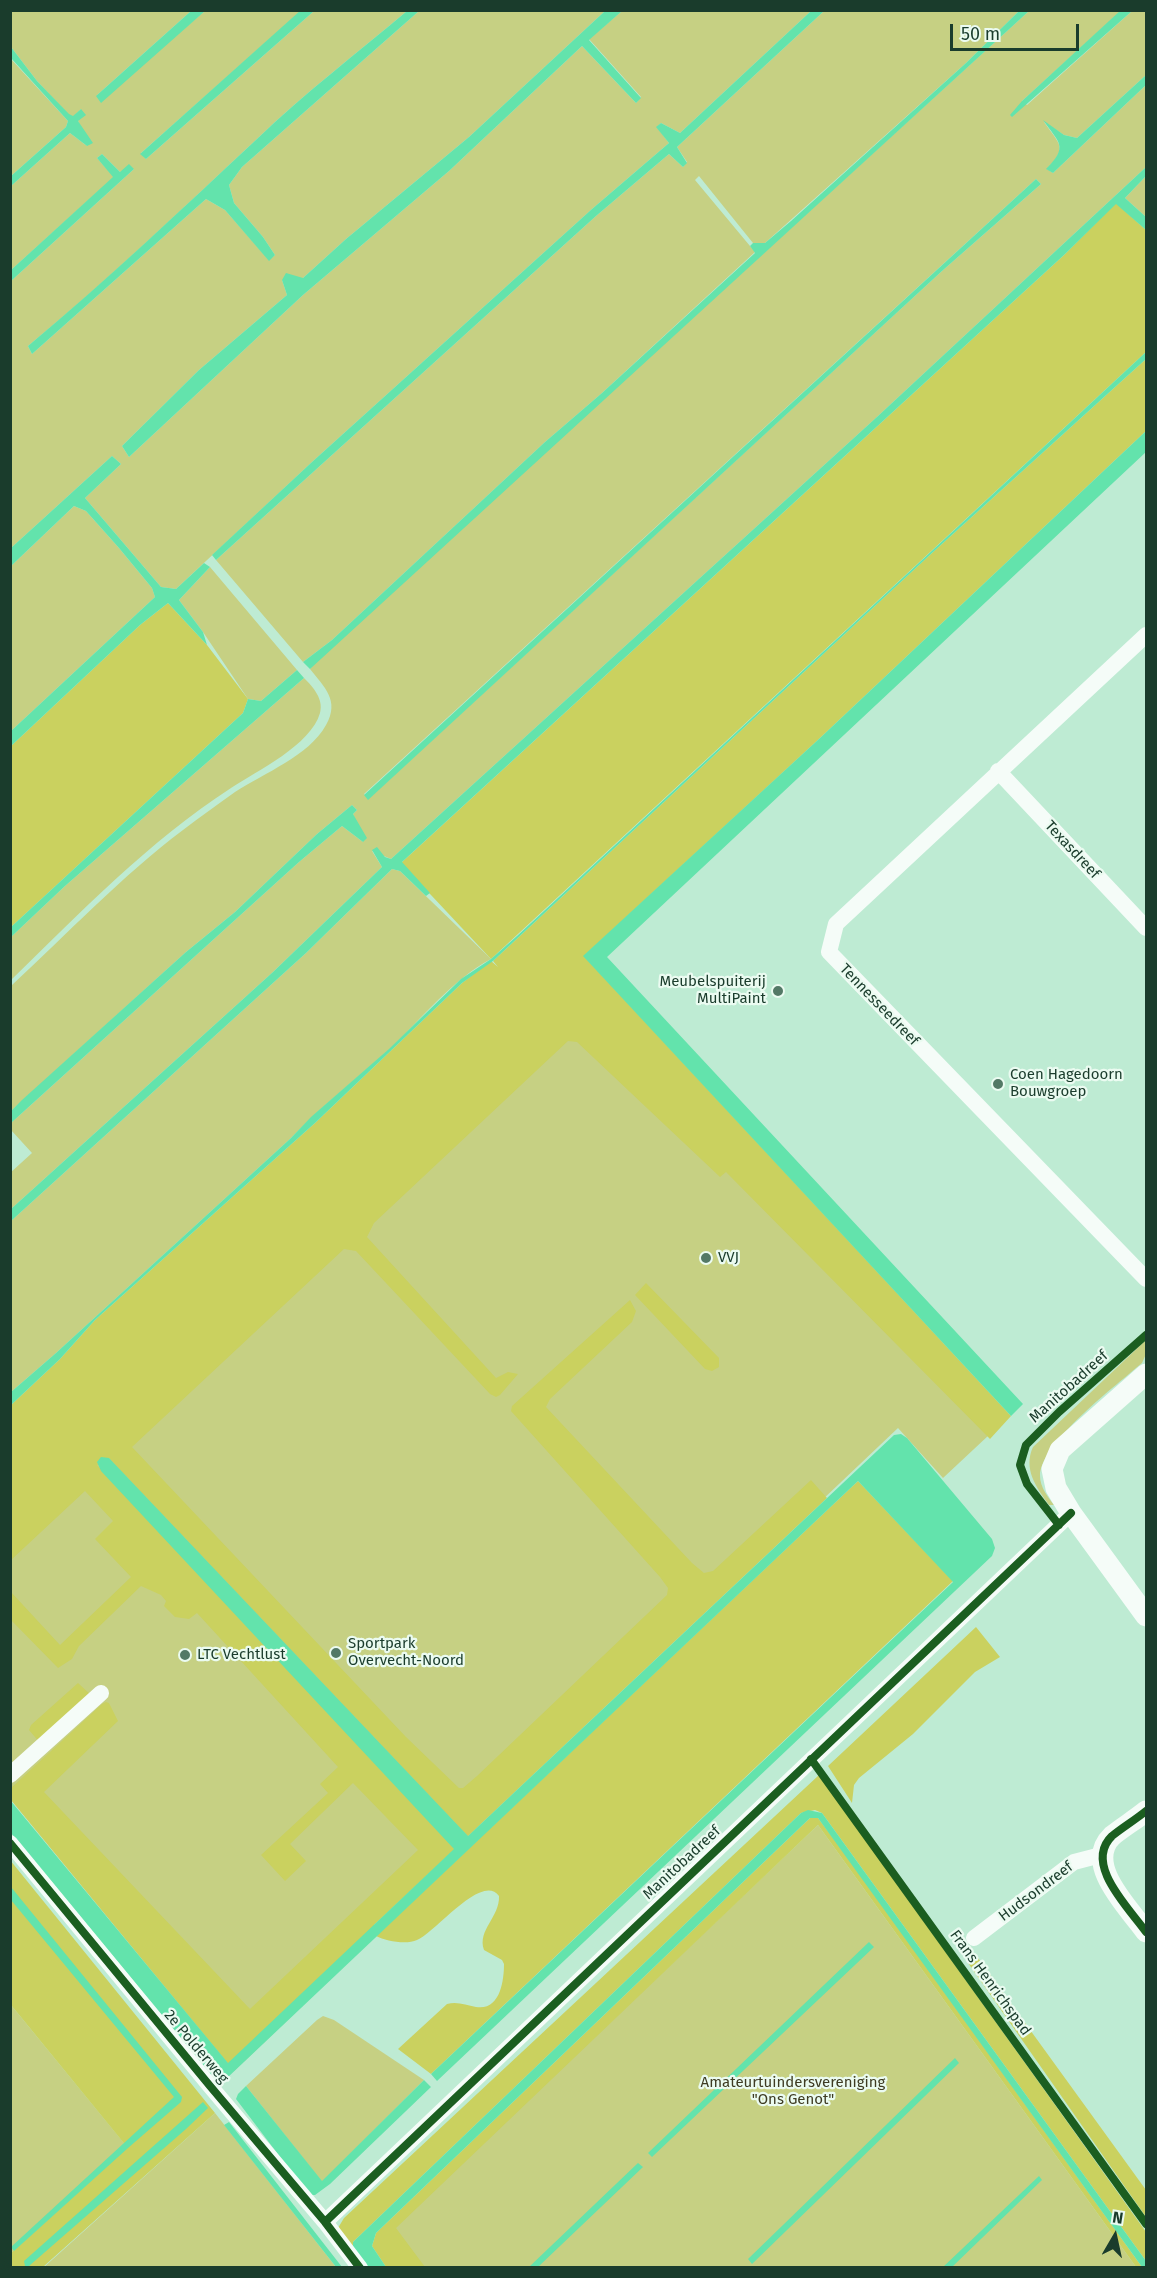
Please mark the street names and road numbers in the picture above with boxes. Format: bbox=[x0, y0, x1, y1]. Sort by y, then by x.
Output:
street label: Texasdreef bbox=[1041, 817, 1103, 883]
street label: Tennesseedreef bbox=[835, 960, 923, 1050]
street label: Manitobadreef bbox=[1026, 1347, 1112, 1427]
street label: Manitobadreef bbox=[640, 1823, 724, 1903]
street label: Hudsondreef bbox=[995, 1858, 1077, 1926]
street label: Frans Henrichspad bbox=[946, 1927, 1034, 2039]
street label: 2e Polderweg bbox=[160, 2007, 232, 2087]

